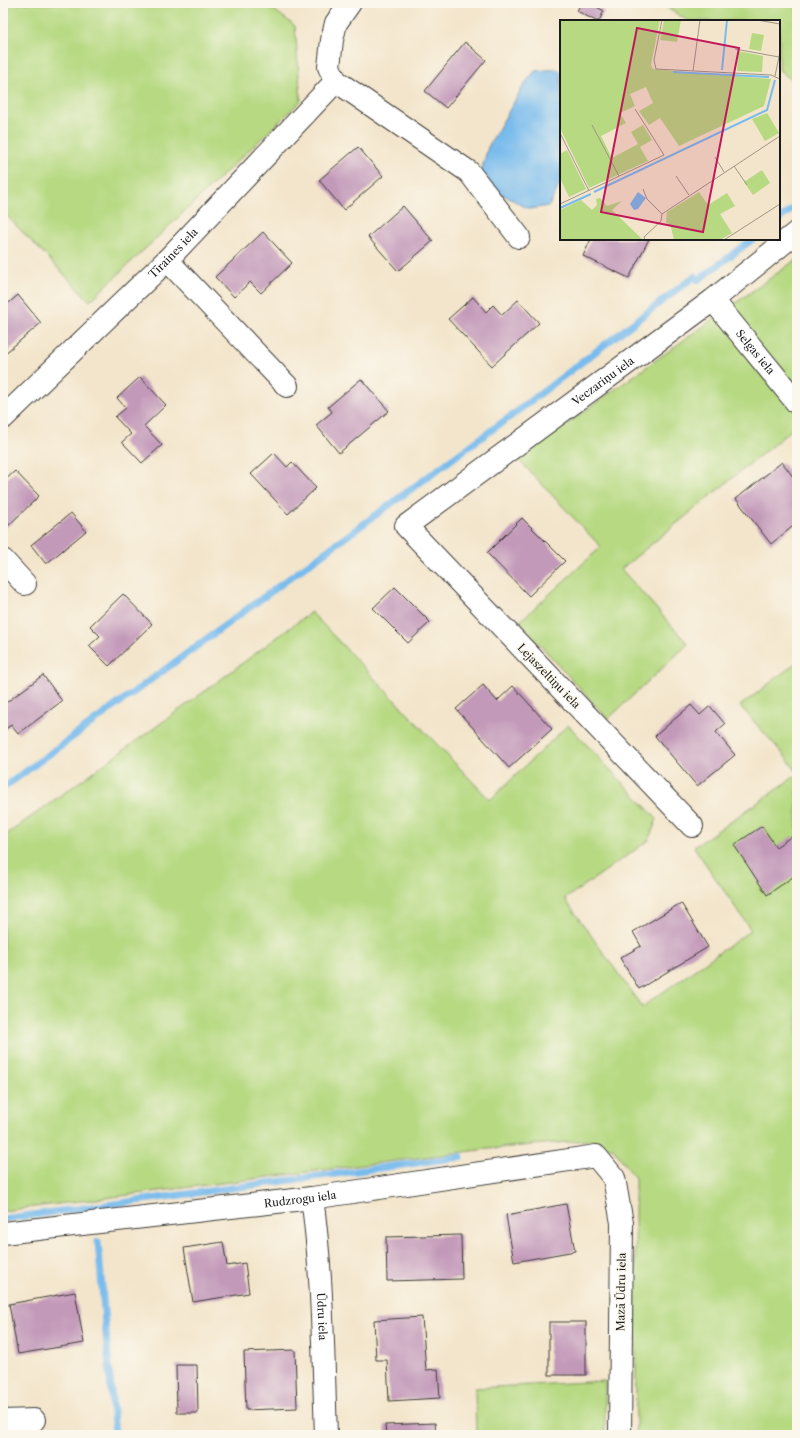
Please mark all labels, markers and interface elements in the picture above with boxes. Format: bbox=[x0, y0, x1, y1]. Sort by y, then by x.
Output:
inset map bbox=[560, 20, 780, 240]
street label: Tīraines iela bbox=[146, 225, 201, 281]
street label: Selgas iela bbox=[733, 327, 778, 377]
street label: Veczariņu iela bbox=[568, 353, 637, 409]
street label: Lejaszeltiņu iela bbox=[515, 641, 584, 711]
street label: Rudzrogu iela bbox=[263, 1187, 337, 1210]
street label: Mazā Ūdru iela bbox=[613, 1252, 629, 1332]
street label: Ūdru iela bbox=[314, 1292, 330, 1341]

